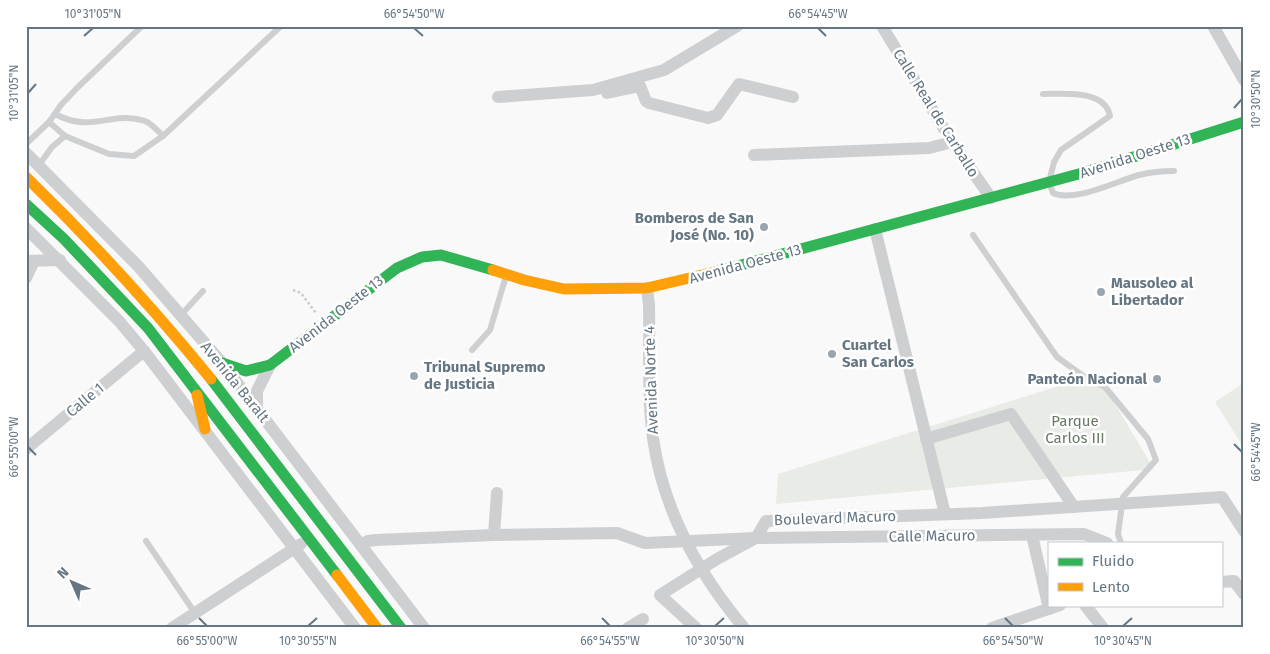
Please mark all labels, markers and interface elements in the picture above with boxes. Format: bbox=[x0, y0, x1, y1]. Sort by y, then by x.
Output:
text: 10°31'05"N bbox=[65, 7, 121, 21]
text: 66°54'50"W bbox=[384, 7, 444, 21]
text: 66°54'45"W bbox=[788, 7, 848, 21]
street label: Calle Real de Carballo bbox=[889, 45, 983, 181]
text: 10°31'05"N bbox=[7, 65, 21, 121]
text: 10°30'50"N bbox=[1249, 70, 1263, 128]
street label: Avenida Oeste 13 bbox=[1077, 130, 1193, 182]
place label: Bomberos de San José (No. 10) bbox=[635, 209, 754, 244]
marker: Bomberos de San José (No. 10) bbox=[758, 221, 770, 233]
street label: Avenida Oeste 13 bbox=[687, 240, 803, 288]
street label: Avenida Oeste 13 bbox=[285, 271, 387, 357]
place label: Mausoleo al Libertador bbox=[1111, 274, 1194, 309]
marker: Mausoleo al Libertador bbox=[1095, 286, 1107, 298]
street label: Avenida Norte 4 bbox=[640, 326, 662, 434]
place label: Cuartel San Carlos bbox=[842, 336, 914, 371]
street label: Avenida Baralt bbox=[197, 338, 273, 426]
marker: Cuartel San Carlos bbox=[826, 348, 838, 360]
place label: Tribunal Supremo de Justicia bbox=[424, 358, 546, 393]
marker: Tribunal Supremo de Justicia bbox=[408, 370, 420, 382]
place label: Panteón Nacional bbox=[1028, 370, 1148, 388]
marker: Panteón Nacional bbox=[1151, 373, 1163, 385]
street label: Calle 1 bbox=[63, 379, 107, 421]
park label: Parque Carlos III bbox=[1045, 412, 1105, 447]
text: 66°55'00"W bbox=[7, 416, 21, 478]
text: 66°54'45"W bbox=[1249, 422, 1263, 482]
street label: Boulevard Macuro bbox=[774, 507, 896, 529]
street label: Calle Macuro bbox=[888, 526, 976, 546]
legend bbox=[1048, 542, 1222, 606]
text: Fluido bbox=[1092, 552, 1134, 570]
north arrow bbox=[48, 556, 98, 606]
text: N bbox=[54, 564, 72, 582]
text: Lento bbox=[1092, 578, 1130, 596]
text: 66°55'00"W bbox=[176, 634, 238, 648]
text: 10°30'55"N bbox=[279, 634, 337, 648]
text: 66°54'55"W bbox=[580, 634, 640, 648]
text: 10°30'50"N bbox=[686, 634, 744, 648]
text: 66°54'50"W bbox=[983, 634, 1043, 648]
text: 10°30'45"N bbox=[1094, 634, 1152, 648]

